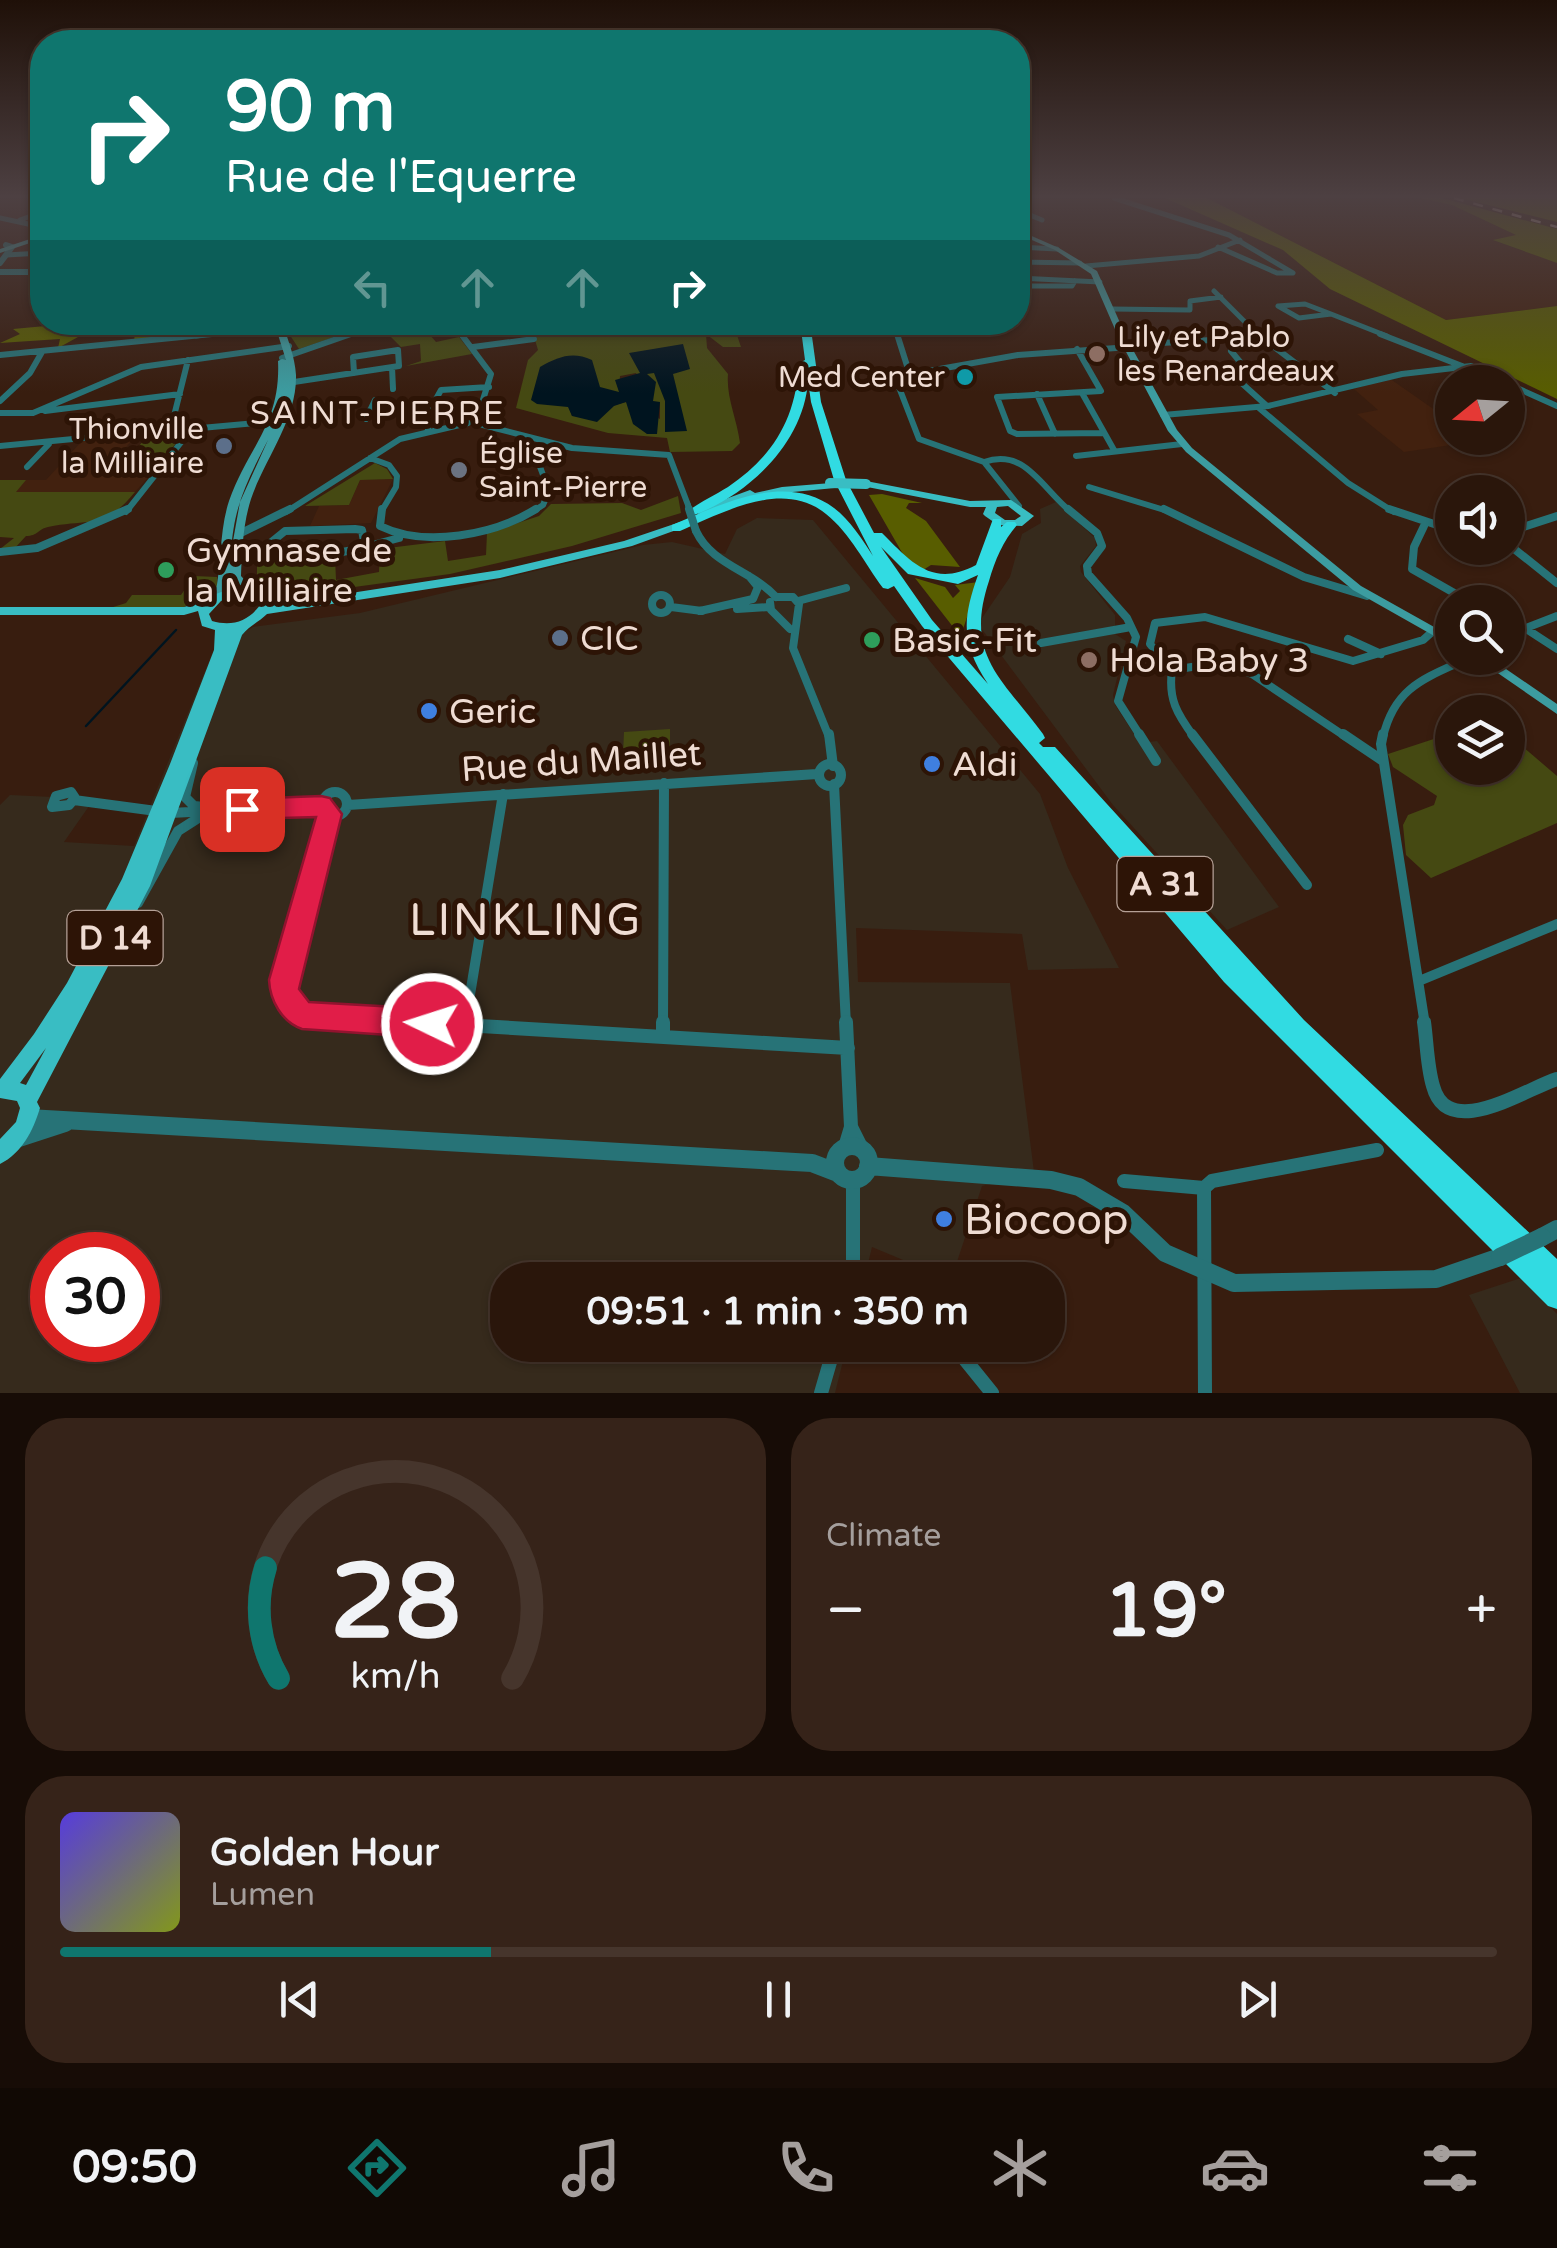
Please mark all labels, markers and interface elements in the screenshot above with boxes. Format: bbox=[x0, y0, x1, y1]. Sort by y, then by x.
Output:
text: 90 m bbox=[225, 66, 395, 150]
icon: right bbox=[60, 70, 190, 200]
text: Rue de l'Equerre bbox=[225, 151, 577, 205]
icon: left bbox=[345, 260, 400, 315]
icon: ahead bbox=[450, 260, 505, 315]
icon: ahead bbox=[555, 260, 610, 315]
icon: right bbox=[660, 260, 715, 315]
place label: Lily et Pablo les Renardeaux bbox=[1117, 319, 1335, 390]
marker: Lily et Pablo les Renardeaux bbox=[1086, 343, 1108, 365]
place label: Med Center bbox=[778, 359, 946, 396]
north arrow bbox=[1435, 365, 1525, 455]
map controls bbox=[1435, 365, 1525, 785]
marker: Med Center bbox=[954, 366, 976, 388]
district label: SAINT-PIERRE bbox=[250, 395, 506, 433]
place label: Thionville la Milliaire bbox=[61, 411, 204, 482]
marker: Thionville la Milliaire bbox=[213, 435, 235, 457]
place label: Église Saint-Pierre bbox=[479, 435, 647, 506]
marker: Église Saint-Pierre bbox=[448, 459, 470, 481]
button: sound bbox=[1435, 475, 1525, 565]
place label: Gymnase de la Milliaire bbox=[186, 530, 392, 612]
marker: Gymnase de la Milliaire bbox=[155, 559, 177, 581]
button: search bbox=[1435, 585, 1525, 675]
place label: CIC bbox=[580, 618, 639, 660]
place label: Basic-Fit bbox=[892, 620, 1037, 662]
marker: CIC bbox=[549, 627, 571, 649]
marker: Basic-Fit bbox=[861, 629, 883, 651]
place label: Hola Baby 3 bbox=[1109, 640, 1309, 682]
marker: Hola Baby 3 bbox=[1078, 649, 1100, 671]
place label: Geric bbox=[449, 691, 536, 733]
button: layers bbox=[1435, 695, 1525, 785]
marker: Geric bbox=[418, 700, 440, 722]
street label: Rue du Maillet bbox=[460, 733, 702, 791]
place label: Aldi bbox=[952, 744, 1017, 786]
marker: Aldi bbox=[921, 753, 943, 775]
pin bbox=[200, 767, 285, 852]
icon: arrive bbox=[215, 782, 270, 837]
road number: A 31 bbox=[1118, 857, 1212, 911]
district label: LINKLING bbox=[409, 894, 643, 948]
road number: D 14 bbox=[68, 911, 162, 965]
position arrow bbox=[380, 972, 484, 1076]
place label: Biocoop bbox=[964, 1195, 1129, 1246]
marker: Biocoop bbox=[933, 1208, 955, 1230]
speed limit sign: 30 bbox=[30, 1232, 160, 1362]
text: 09:51 · 1 min · 350 m bbox=[586, 1289, 969, 1335]
text: Climate bbox=[826, 1517, 941, 1555]
text: 28 bbox=[330, 1541, 461, 1666]
text: 19° bbox=[1104, 1566, 1227, 1656]
text: − bbox=[826, 1578, 865, 1644]
text: + bbox=[1466, 1578, 1497, 1644]
text: km/h bbox=[351, 1655, 440, 1698]
text: Golden Hour bbox=[210, 1830, 439, 1876]
text: Lumen bbox=[210, 1876, 315, 1914]
icon: previous bbox=[272, 1972, 327, 2027]
icon: pause bbox=[751, 1972, 806, 2027]
icon: next bbox=[1230, 1972, 1285, 2027]
icon: directions bbox=[342, 2133, 412, 2203]
icon: music bbox=[556, 2133, 626, 2203]
icon: phone bbox=[771, 2133, 841, 2203]
icon: climate bbox=[985, 2133, 1055, 2203]
icon: car bbox=[1200, 2133, 1270, 2203]
icon: filters bbox=[1415, 2133, 1485, 2203]
text: 09:50 bbox=[72, 2141, 197, 2195]

